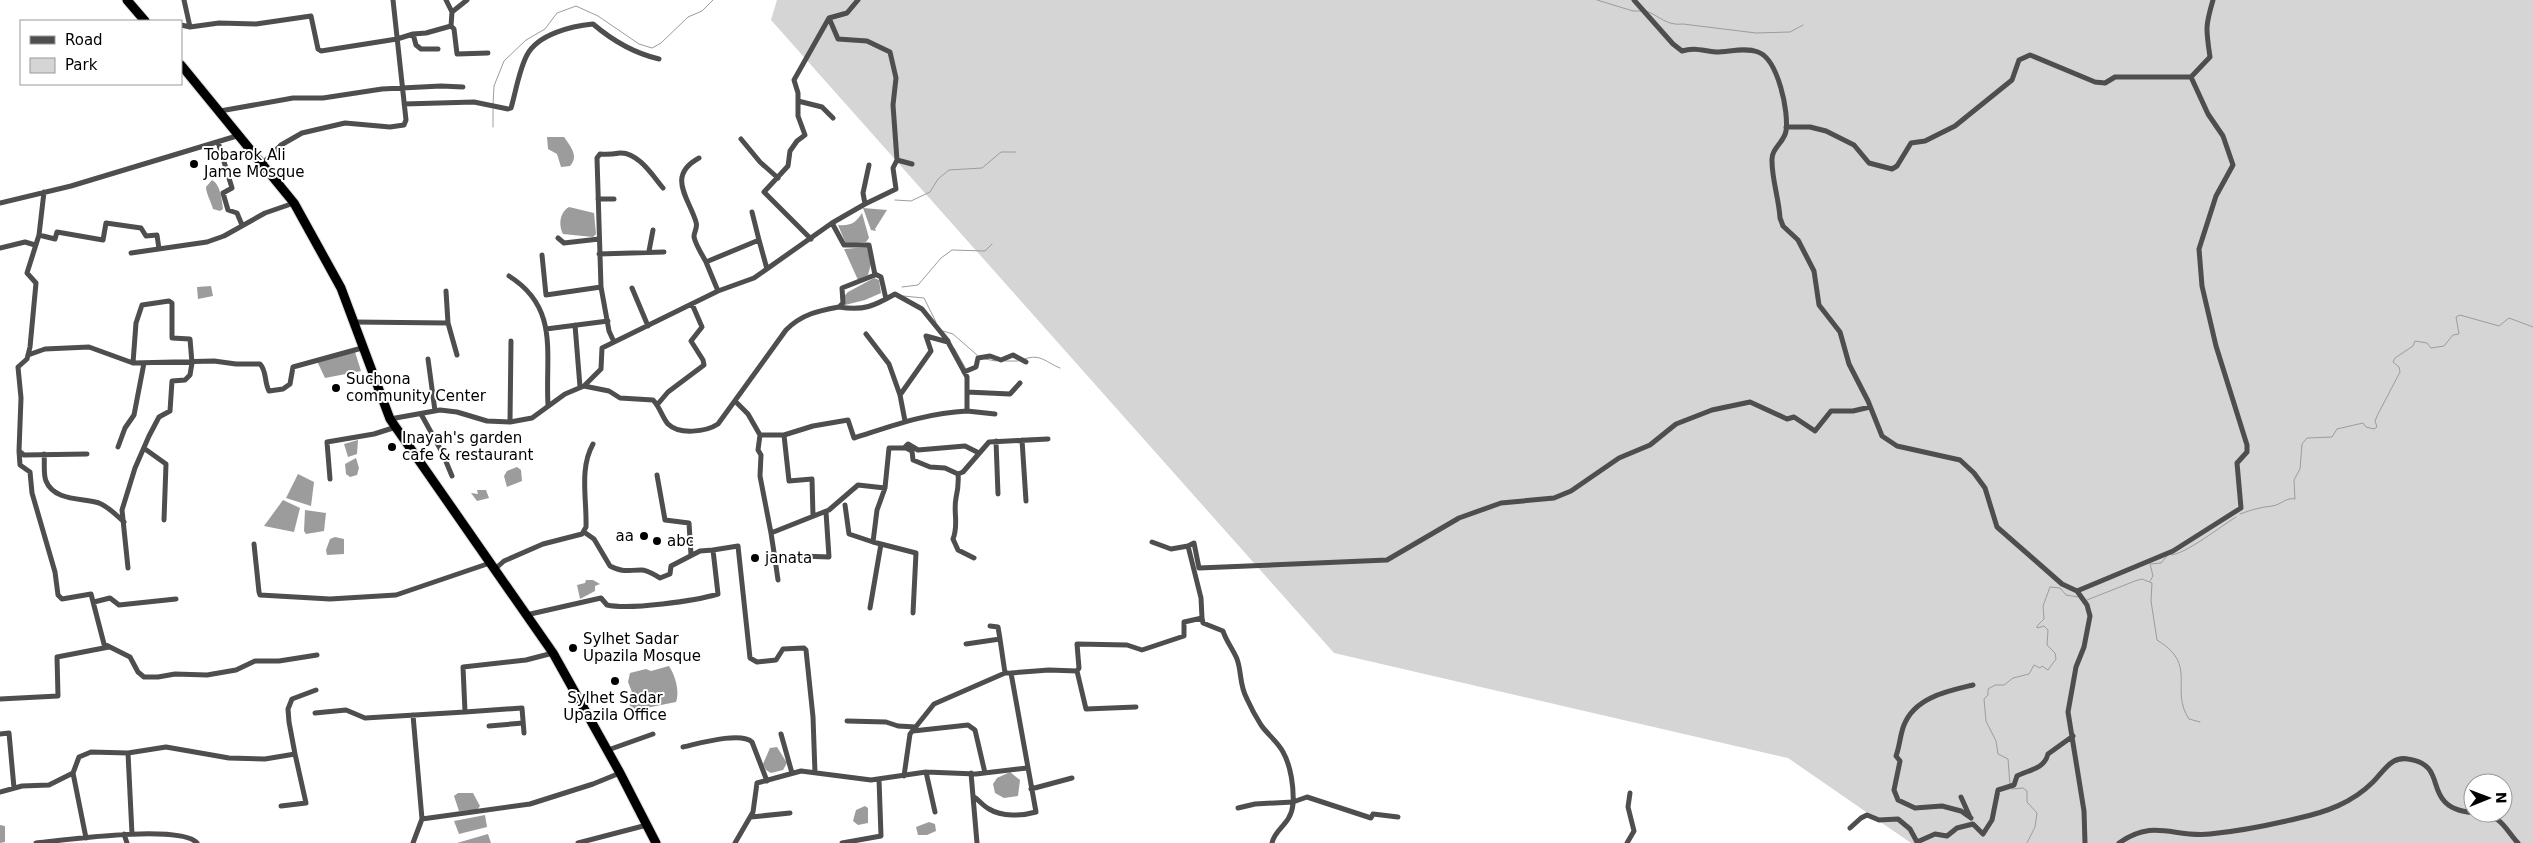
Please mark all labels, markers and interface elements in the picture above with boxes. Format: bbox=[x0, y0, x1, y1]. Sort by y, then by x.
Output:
legend bbox=[20, 20, 182, 85]
text: Road bbox=[65, 31, 103, 49]
text: Park bbox=[65, 56, 98, 74]
place label: Tobarok Ali Jame Mosque bbox=[203, 146, 304, 181]
marker: Tobarok Ali Jame Mosque bbox=[188, 158, 200, 170]
place label: Suchona community Center bbox=[346, 370, 487, 405]
marker: Suchona community Center bbox=[330, 382, 342, 394]
place label: Inayah's garden cafe & restaurant bbox=[402, 429, 534, 464]
marker: Inayah's garden cafe & restaurant bbox=[386, 441, 398, 453]
place label: aa bbox=[616, 527, 634, 545]
marker: aa bbox=[638, 530, 650, 542]
place label: abc bbox=[667, 532, 694, 550]
marker: abc bbox=[651, 535, 663, 547]
place label: janata bbox=[764, 549, 812, 567]
marker: janata bbox=[749, 552, 761, 564]
place label: Sylhet Sadar Upazila Mosque bbox=[583, 630, 701, 665]
marker: Sylhet Sadar Upazila Mosque bbox=[567, 642, 579, 654]
marker: Sylhet Sadar Upazila Office bbox=[609, 675, 621, 687]
place label: Sylhet Sadar Upazila Office bbox=[563, 689, 667, 724]
north arrow bbox=[2463, 773, 2513, 823]
text: N bbox=[2493, 792, 2509, 804]

